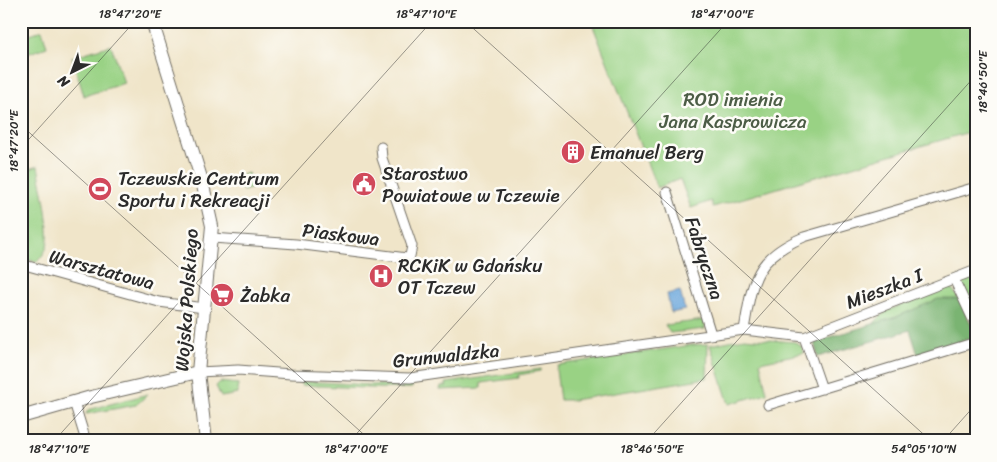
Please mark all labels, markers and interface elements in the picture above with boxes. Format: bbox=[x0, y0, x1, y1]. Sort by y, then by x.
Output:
text: 18°47'20"E bbox=[99, 3, 163, 25]
text: 18°47'10"E bbox=[396, 3, 458, 25]
text: 18°47'00"E bbox=[690, 3, 755, 25]
north arrow bbox=[48, 48, 98, 98]
text: 18°46'50"E bbox=[972, 49, 994, 113]
text: N bbox=[51, 69, 76, 94]
park label: ROD imienia Jana Kasprowicza bbox=[659, 83, 807, 138]
text: 18°47'20"E bbox=[3, 108, 25, 172]
place label: Emanuel Berg bbox=[590, 136, 704, 169]
building icon: Emanuel Berg bbox=[560, 139, 586, 165]
place label: Starostwo Powiatowe w Tczewie bbox=[382, 157, 560, 212]
place label: Tczewskie Centrum Sportu i Rekreacji bbox=[118, 162, 279, 217]
public building icon: Starostwo Powiatowe w Tczewie bbox=[351, 171, 377, 197]
sports icon: Tczewskie Centrum Sportu i Rekreacji bbox=[87, 176, 113, 202]
street label: Fabryczna bbox=[676, 212, 734, 305]
street label: Piaskowa bbox=[301, 213, 382, 256]
street label: Wojska Polskiego bbox=[165, 228, 208, 373]
street label: Warsztatowa bbox=[45, 240, 159, 300]
place label: RCKiK w Gdańsku OT Tczew bbox=[398, 249, 542, 304]
street label: Mieszka I bbox=[841, 258, 929, 318]
hospital icon: RCKiK w Gdańsku OT Tczew bbox=[368, 263, 394, 289]
place label: Żabka bbox=[240, 279, 290, 312]
supermarket icon: Żabka bbox=[209, 282, 235, 308]
street label: Grunwaldzka bbox=[391, 333, 501, 377]
text: 18°47'10"E bbox=[29, 438, 91, 460]
text: 18°47'00"E bbox=[324, 438, 389, 460]
text: 18°46'50"E bbox=[621, 438, 685, 460]
text: 54°05'10"N bbox=[891, 438, 957, 460]

